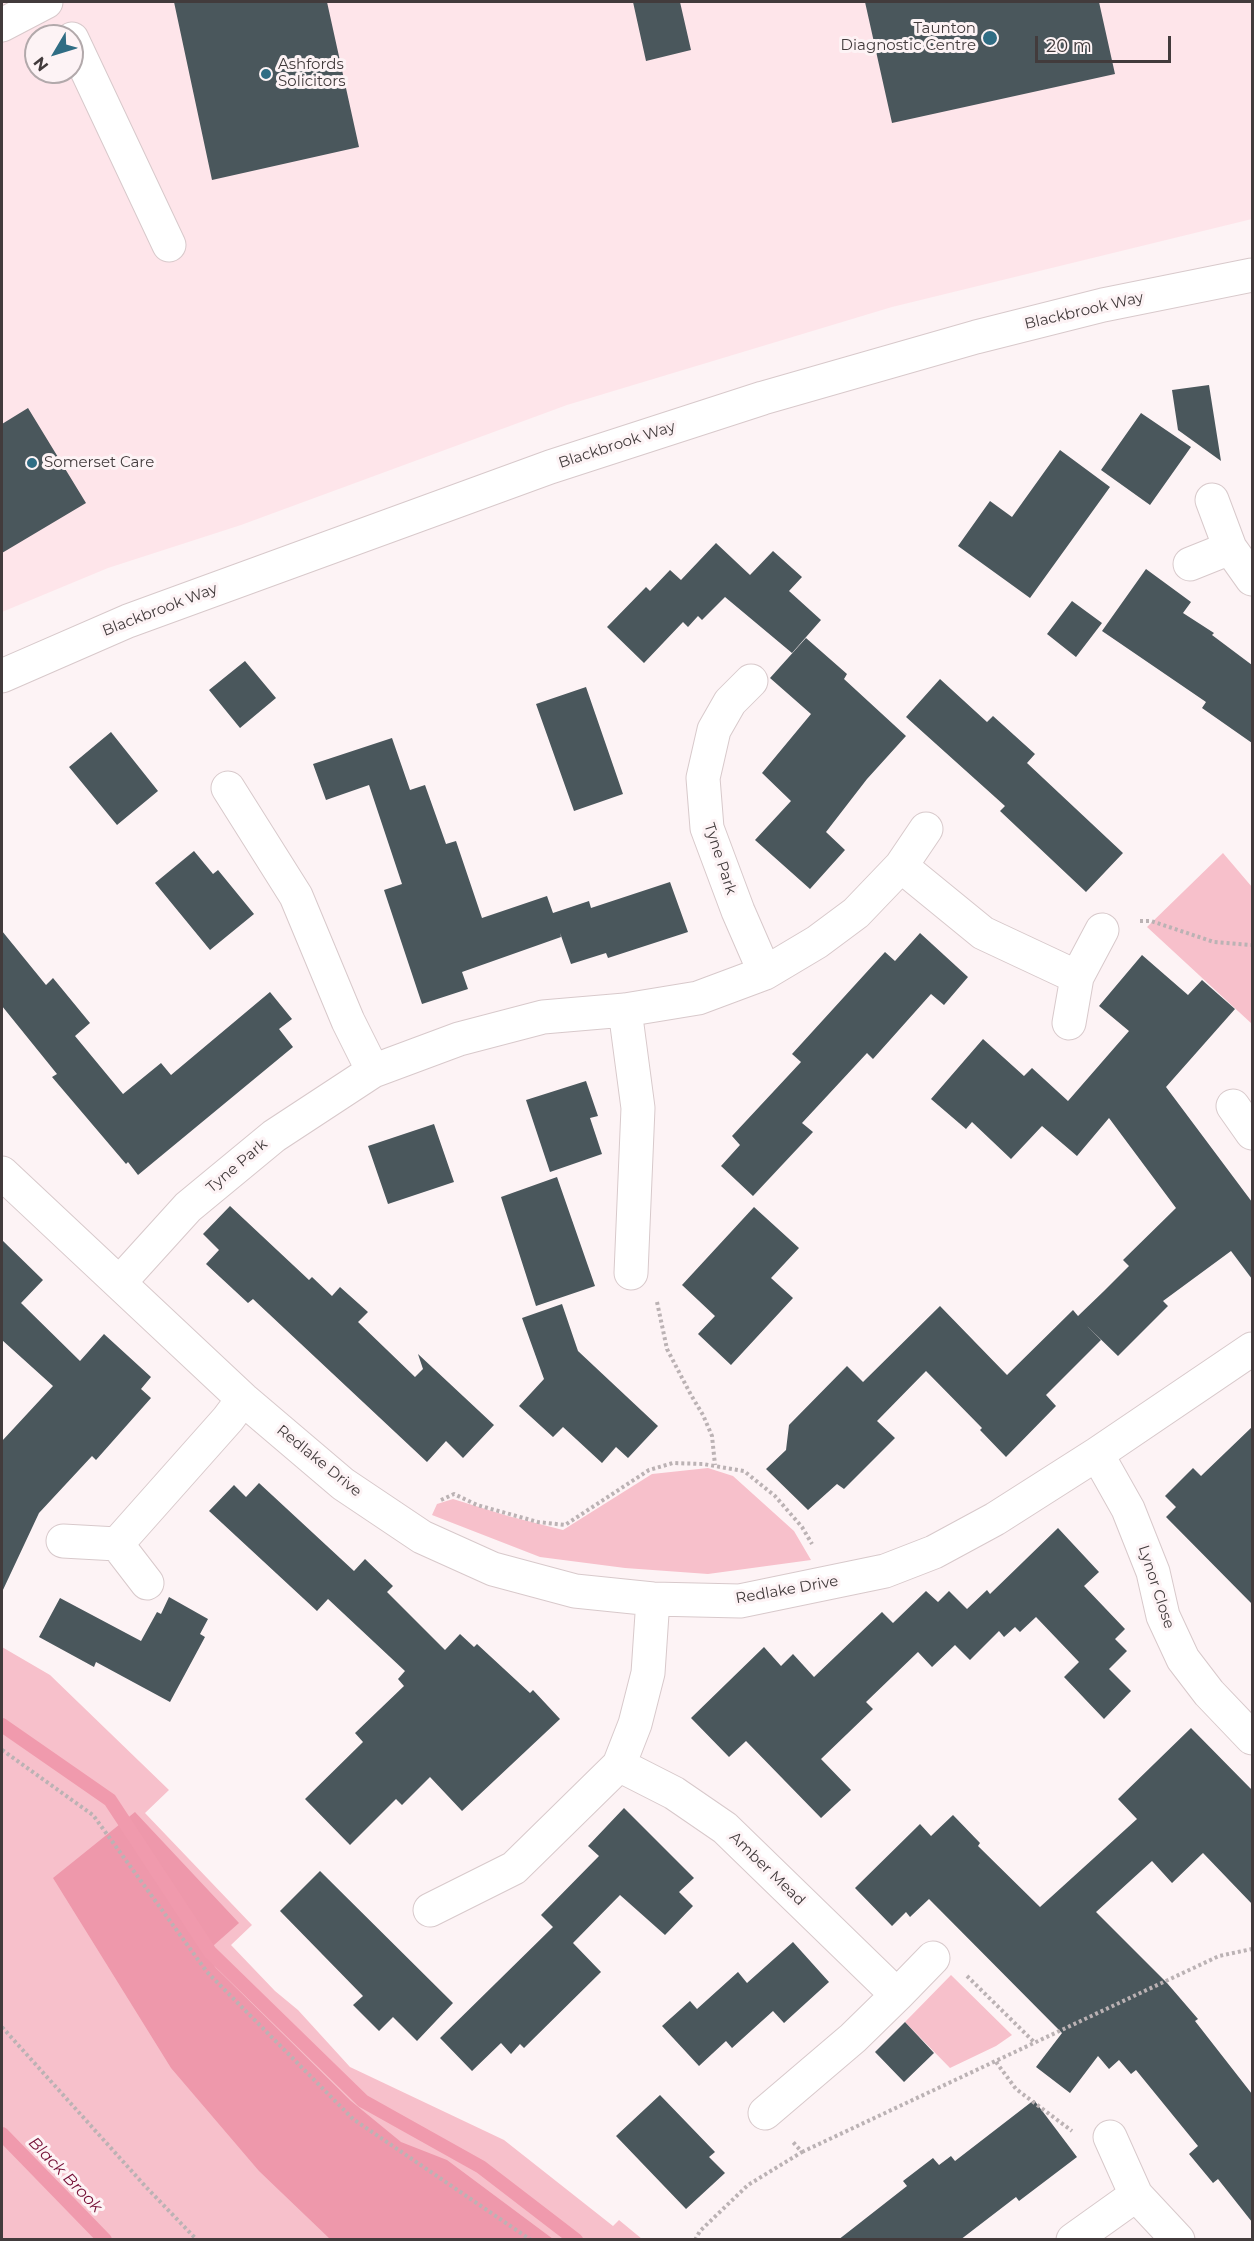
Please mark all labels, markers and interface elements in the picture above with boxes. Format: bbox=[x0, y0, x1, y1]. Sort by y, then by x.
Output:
place label: Taunton Diagnostic Centre bbox=[841, 20, 976, 55]
north arrow bbox=[24, 24, 84, 84]
scale bar bbox=[1038, 24, 1174, 62]
marker: Taunton Diagnostic Centre bbox=[981, 29, 999, 47]
text: 20 m bbox=[1046, 35, 1092, 57]
text: N bbox=[30, 53, 52, 75]
place label: Ashfords Solicitors bbox=[278, 56, 345, 91]
marker: Ashfords Solicitors bbox=[259, 67, 273, 81]
street label: Blackbrook Way bbox=[1023, 289, 1145, 333]
street label: Blackbrook Way bbox=[556, 418, 678, 472]
place label: Somerset Care bbox=[44, 454, 154, 472]
marker: Somerset Care bbox=[25, 456, 39, 470]
street label: Blackbrook Way bbox=[100, 580, 220, 640]
street label: Tyne Park bbox=[700, 821, 740, 897]
street label: Tyne Park bbox=[203, 1135, 271, 1197]
street label: Redlake Drive bbox=[273, 1421, 365, 1501]
street label: Lynor Close bbox=[1134, 1543, 1178, 1631]
street label: Redlake Drive bbox=[734, 1572, 840, 1608]
street label: Amber Mead bbox=[725, 1828, 809, 1910]
water label: Black Brook bbox=[24, 2133, 106, 2217]

